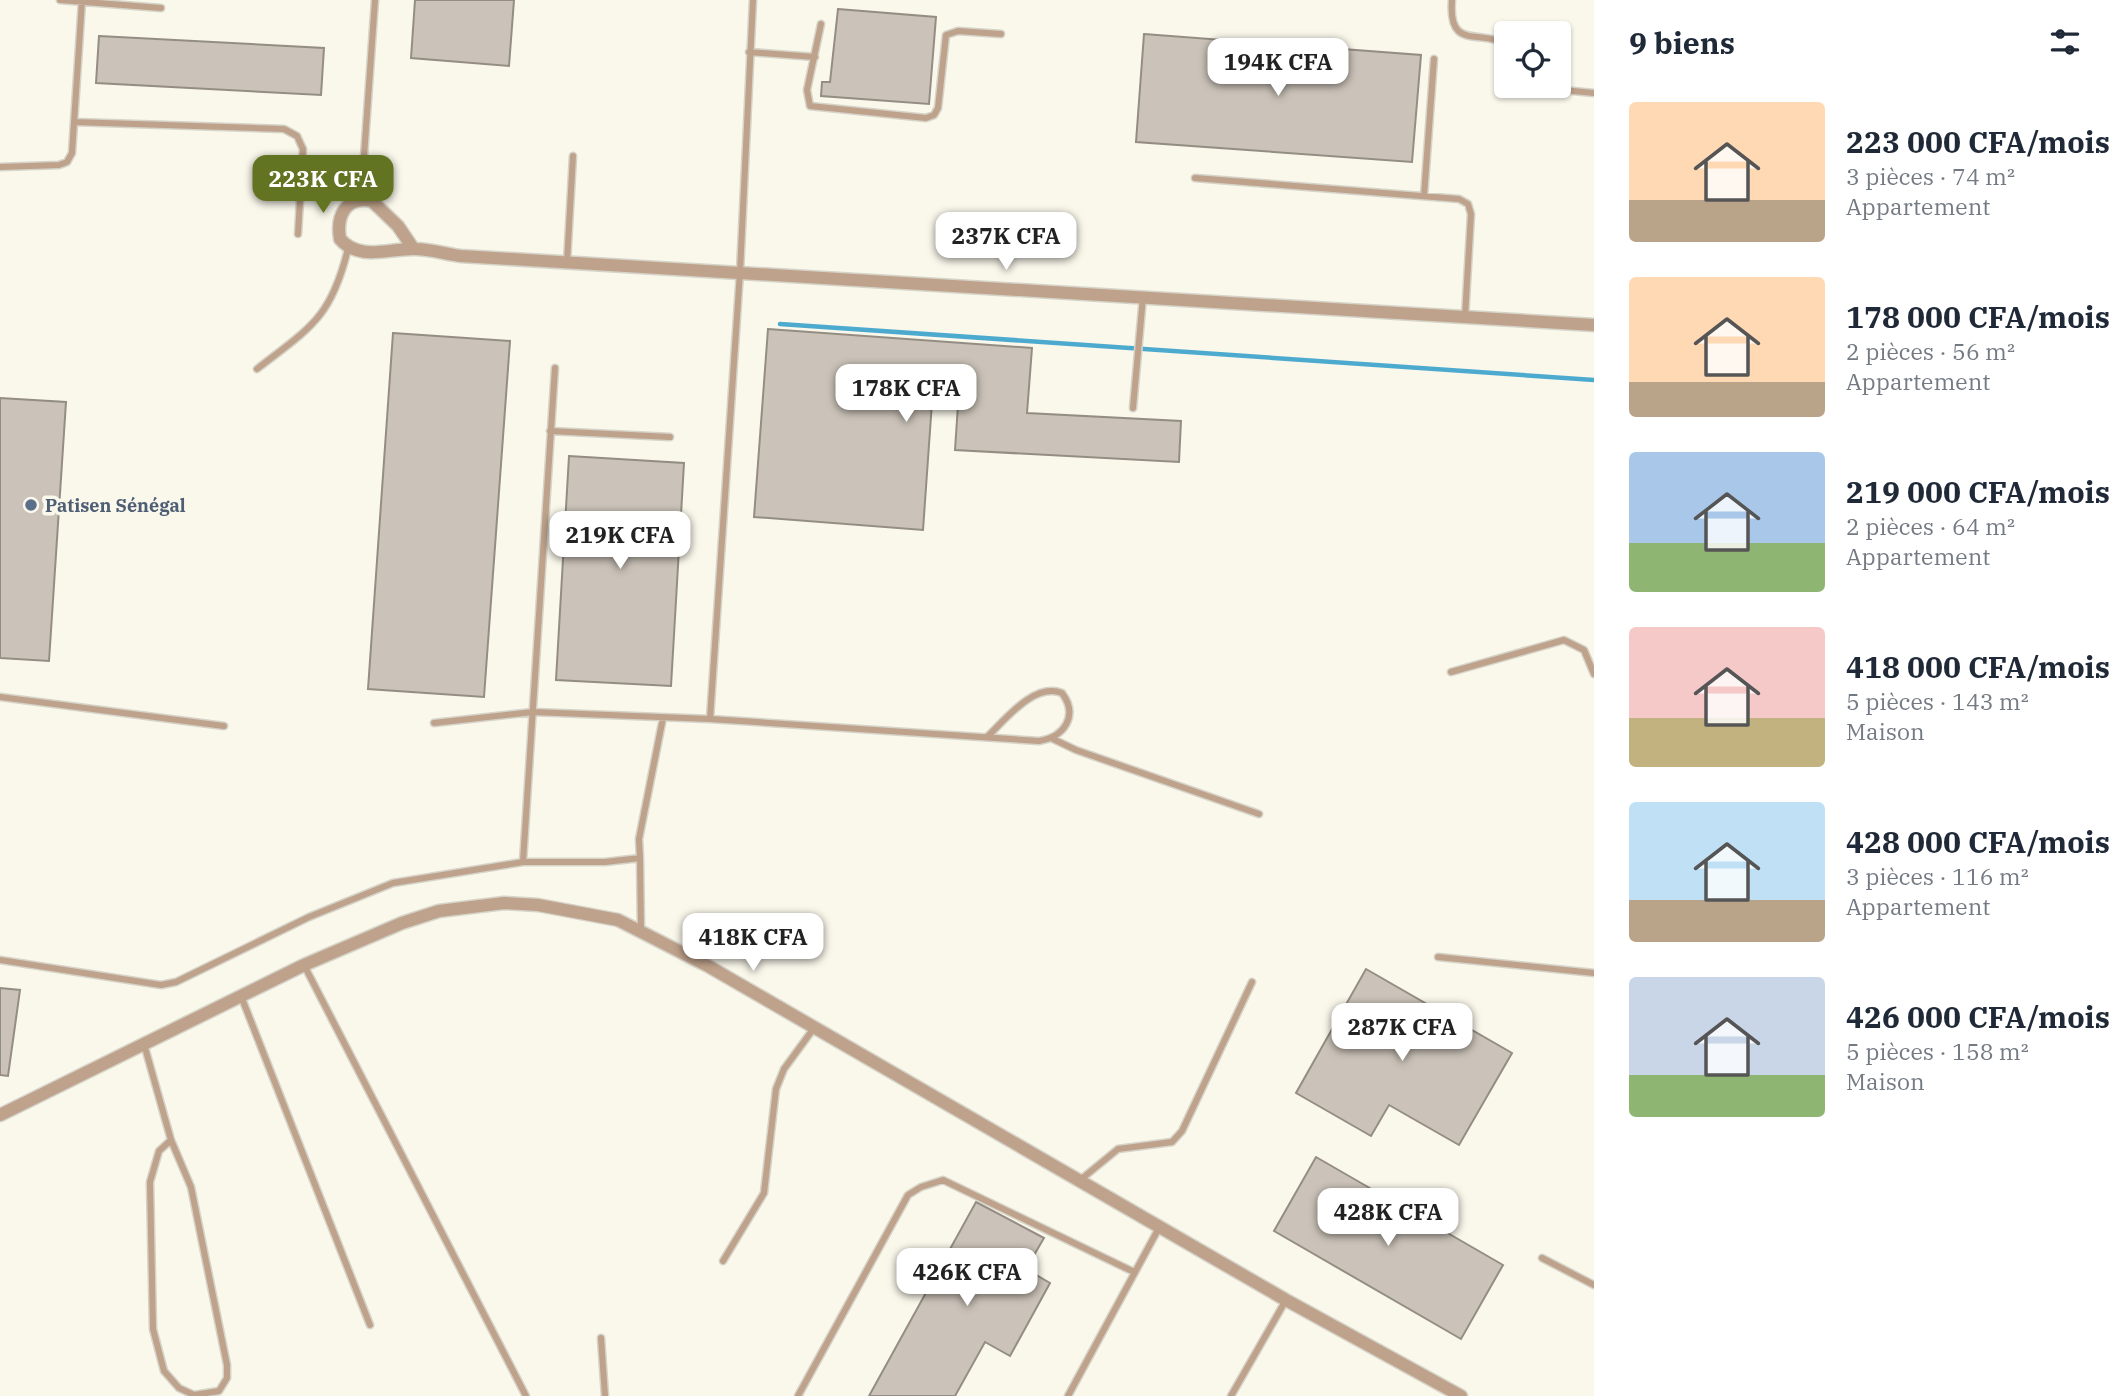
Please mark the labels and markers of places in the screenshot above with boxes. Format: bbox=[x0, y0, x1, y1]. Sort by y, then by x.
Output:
pin: 194K CFA bbox=[1206, 38, 1350, 98]
pin: 223K CFA bbox=[251, 156, 395, 215]
pin: 237K CFA bbox=[934, 212, 1078, 272]
pin: 178K CFA bbox=[834, 364, 978, 424]
place label: Patisen Sénégal bbox=[45, 494, 186, 517]
marker: Patisen Sénégal bbox=[23, 497, 39, 513]
pin: 219K CFA bbox=[548, 512, 692, 571]
pin: 418K CFA bbox=[681, 914, 825, 973]
pin: 287K CFA bbox=[1330, 1004, 1474, 1063]
pin: 428K CFA bbox=[1316, 1188, 1460, 1248]
pin: 426K CFA bbox=[895, 1248, 1039, 1308]

